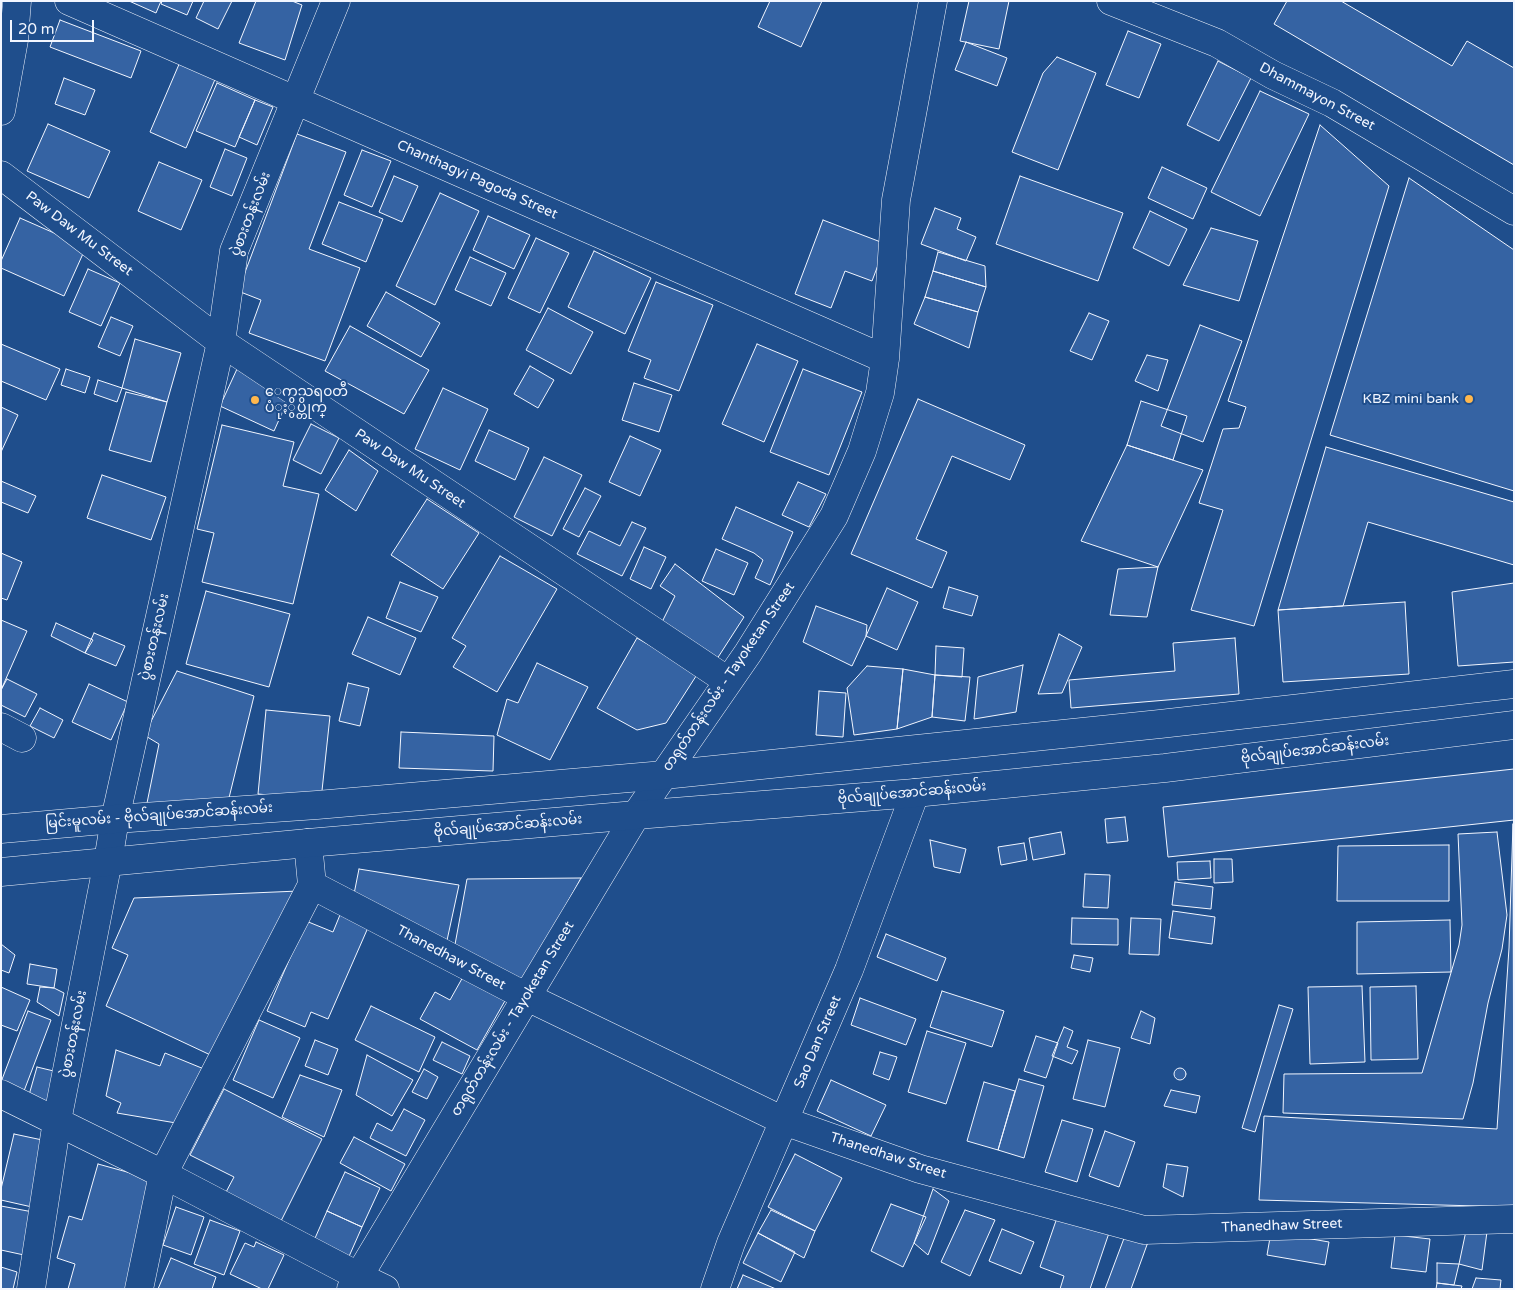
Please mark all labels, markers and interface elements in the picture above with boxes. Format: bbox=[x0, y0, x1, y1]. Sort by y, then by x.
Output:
scale bar bbox=[12, 10, 96, 42]
text: 20 m bbox=[18, 20, 55, 38]
street label: Dhammayon Street bbox=[1256, 59, 1378, 135]
street label: Chanthagyi Pagoda Street bbox=[394, 137, 560, 223]
street label: ပွဲစားတန်းလမ်း bbox=[227, 170, 275, 258]
street label: Paw Daw Mu Street bbox=[22, 188, 136, 280]
place label: ေကသရ၀တီ ပံုႏွိပ္တိုက္ bbox=[265, 384, 348, 417]
place label: KBZ mini bank bbox=[1362, 391, 1459, 407]
marker: KBZ mini bank bbox=[1463, 393, 1475, 405]
marker: ေကသရ၀တီ ပံုႏွိပ္တိုက္ bbox=[249, 394, 261, 406]
street label: Paw Daw Mu Street bbox=[351, 426, 469, 512]
street label: တရုတ်တန်းလမ်း - Tayoketan Street bbox=[659, 579, 799, 775]
street label: ပွဲစားတန်းလမ်း bbox=[137, 592, 173, 682]
street label: ဗိုလ်ချုပ်အောင်ဆန်းလမ်း bbox=[1240, 733, 1390, 767]
street label: ဗိုလ်ချုပ်အောင်ဆန်းလမ်း bbox=[837, 778, 987, 808]
street label: မြင်းမူလမ်း - ဗိုလ်ချုပ်အောင်ဆန်းလမ်း bbox=[45, 800, 273, 832]
street label: ဗိုလ်ချုပ်အောင်ဆန်းလမ်း bbox=[433, 811, 583, 841]
street label: တရုတ်တန်းလမ်း - Tayoketan Street bbox=[448, 918, 578, 1120]
street label: Thanedhaw Street bbox=[394, 922, 508, 994]
street label: ပွဲစားတန်းလမ်း bbox=[57, 989, 91, 1079]
street label: Sao Dan Street bbox=[791, 993, 845, 1091]
street label: Thanedhaw Street bbox=[828, 1129, 948, 1183]
street label: Thanedhaw Street bbox=[1221, 1215, 1343, 1237]

